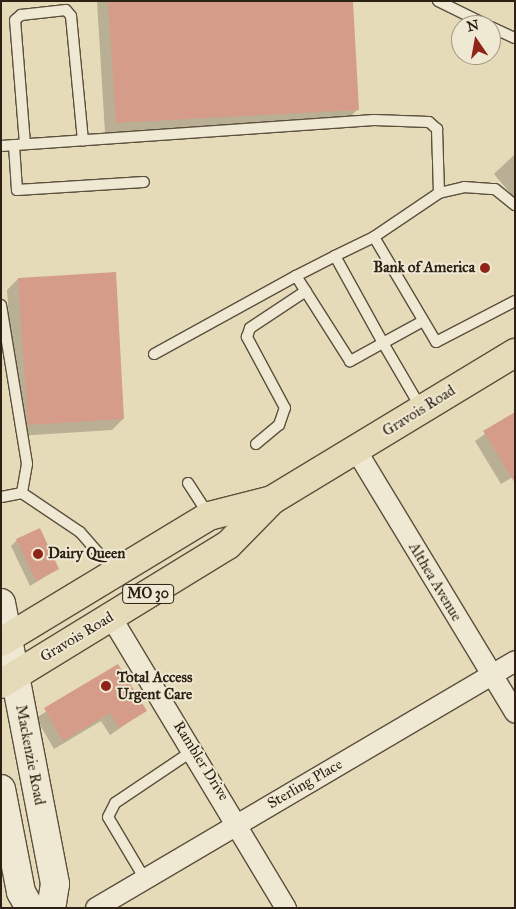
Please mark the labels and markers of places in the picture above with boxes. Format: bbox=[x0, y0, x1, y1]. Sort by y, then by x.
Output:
place label: Bank of America bbox=[373, 259, 475, 277]
marker: Bank of America bbox=[479, 262, 491, 274]
place label: Dairy Queen bbox=[48, 545, 125, 563]
marker: Dairy Queen bbox=[32, 548, 44, 560]
place label: Total Access Urgent Care bbox=[117, 668, 193, 703]
marker: Total Access Urgent Care bbox=[99, 679, 113, 693]

